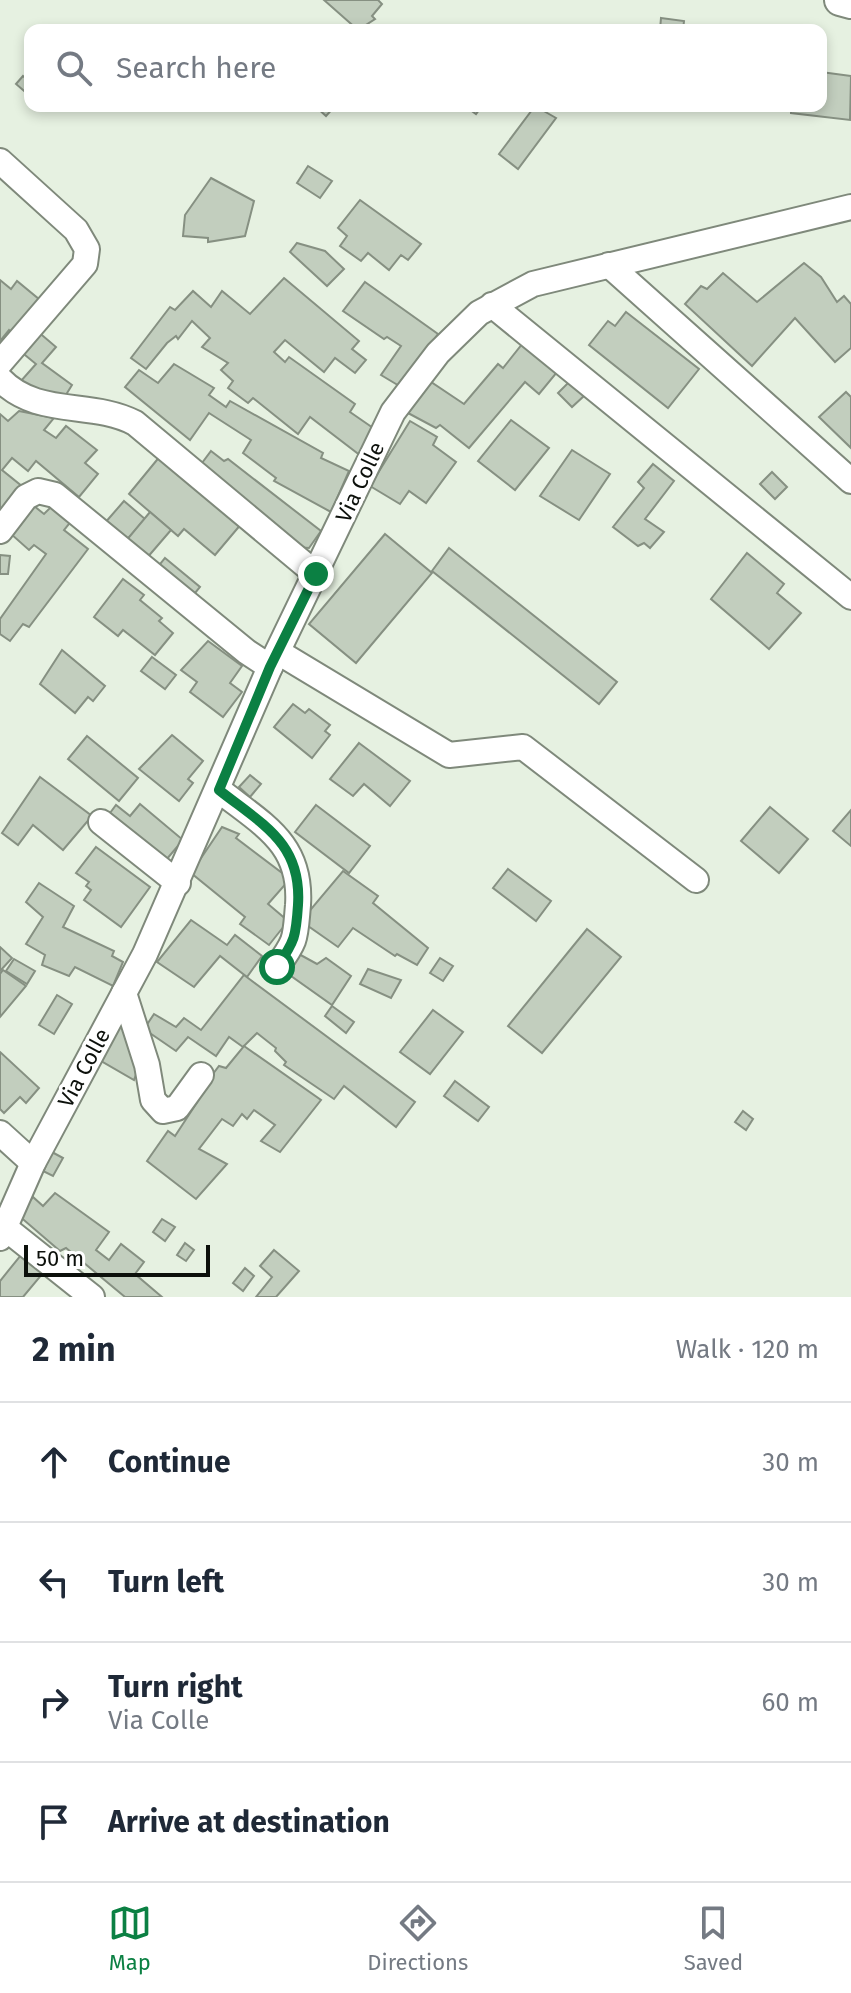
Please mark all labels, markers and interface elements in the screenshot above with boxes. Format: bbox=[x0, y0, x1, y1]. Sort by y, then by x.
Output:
search box bbox=[24, 24, 827, 112]
icon: search bbox=[52, 46, 96, 90]
text: Search here bbox=[116, 50, 276, 86]
street label: Via Colle bbox=[330, 437, 390, 527]
route end bbox=[298, 556, 334, 592]
route start bbox=[259, 949, 295, 985]
street label: Via Colle bbox=[52, 1024, 116, 1112]
scale bar bbox=[24, 1241, 210, 1277]
text: 50 m bbox=[36, 1245, 84, 1272]
text: 2 min bbox=[32, 1329, 116, 1370]
text: Walk · 120 m bbox=[676, 1334, 819, 1365]
icon: ahead bbox=[32, 1440, 76, 1484]
text: Continue bbox=[108, 1444, 231, 1480]
text: 30 m bbox=[762, 1447, 819, 1478]
icon: left bbox=[32, 1560, 76, 1604]
text: Turn left bbox=[108, 1564, 224, 1600]
text: 30 m bbox=[762, 1567, 819, 1598]
text: Turn right bbox=[108, 1669, 243, 1705]
icon: right bbox=[32, 1680, 76, 1724]
text: 60 m bbox=[761, 1687, 819, 1718]
text: Via Colle bbox=[108, 1705, 209, 1736]
icon: arrive bbox=[32, 1800, 76, 1844]
text: Arrive at destination bbox=[108, 1804, 390, 1840]
tab: Map bbox=[108, 1901, 152, 1976]
tab: Directions bbox=[367, 1901, 468, 1976]
tab: Saved bbox=[684, 1901, 743, 1976]

